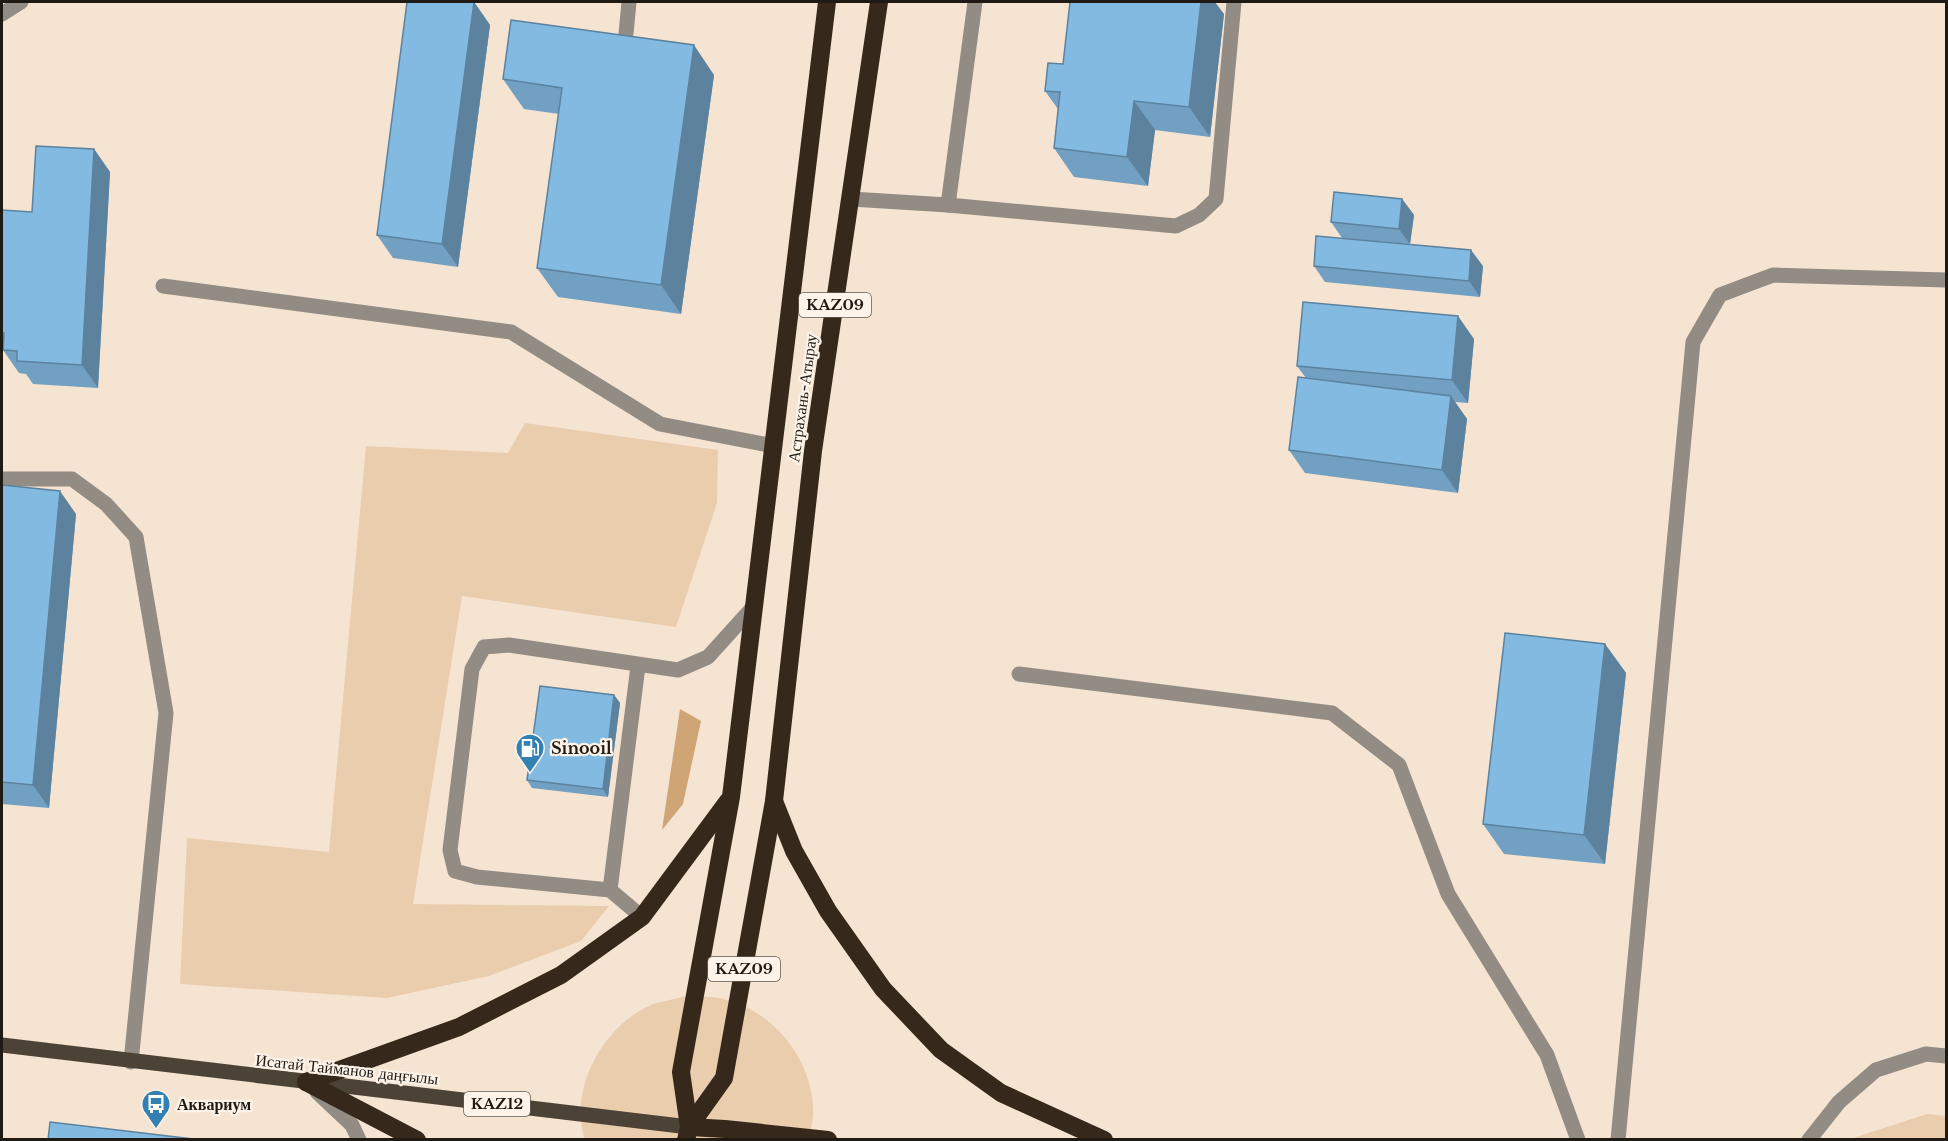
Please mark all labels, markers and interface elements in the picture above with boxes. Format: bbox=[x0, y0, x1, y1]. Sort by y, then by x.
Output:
road number: KAZ09 bbox=[799, 293, 871, 317]
street label: Астрахань-Атырау bbox=[783, 332, 821, 464]
fuel station icon: Sinooil bbox=[514, 732, 546, 774]
place label: Sinooil bbox=[551, 738, 612, 758]
road number: KAZ09 bbox=[708, 957, 780, 981]
street label: Исатай Тайманов даңғылы bbox=[255, 1049, 440, 1089]
bus stop icon: Аквариум bbox=[140, 1088, 172, 1130]
road number: KAZ12 bbox=[464, 1092, 530, 1116]
place label: Аквариум bbox=[177, 1094, 251, 1114]

